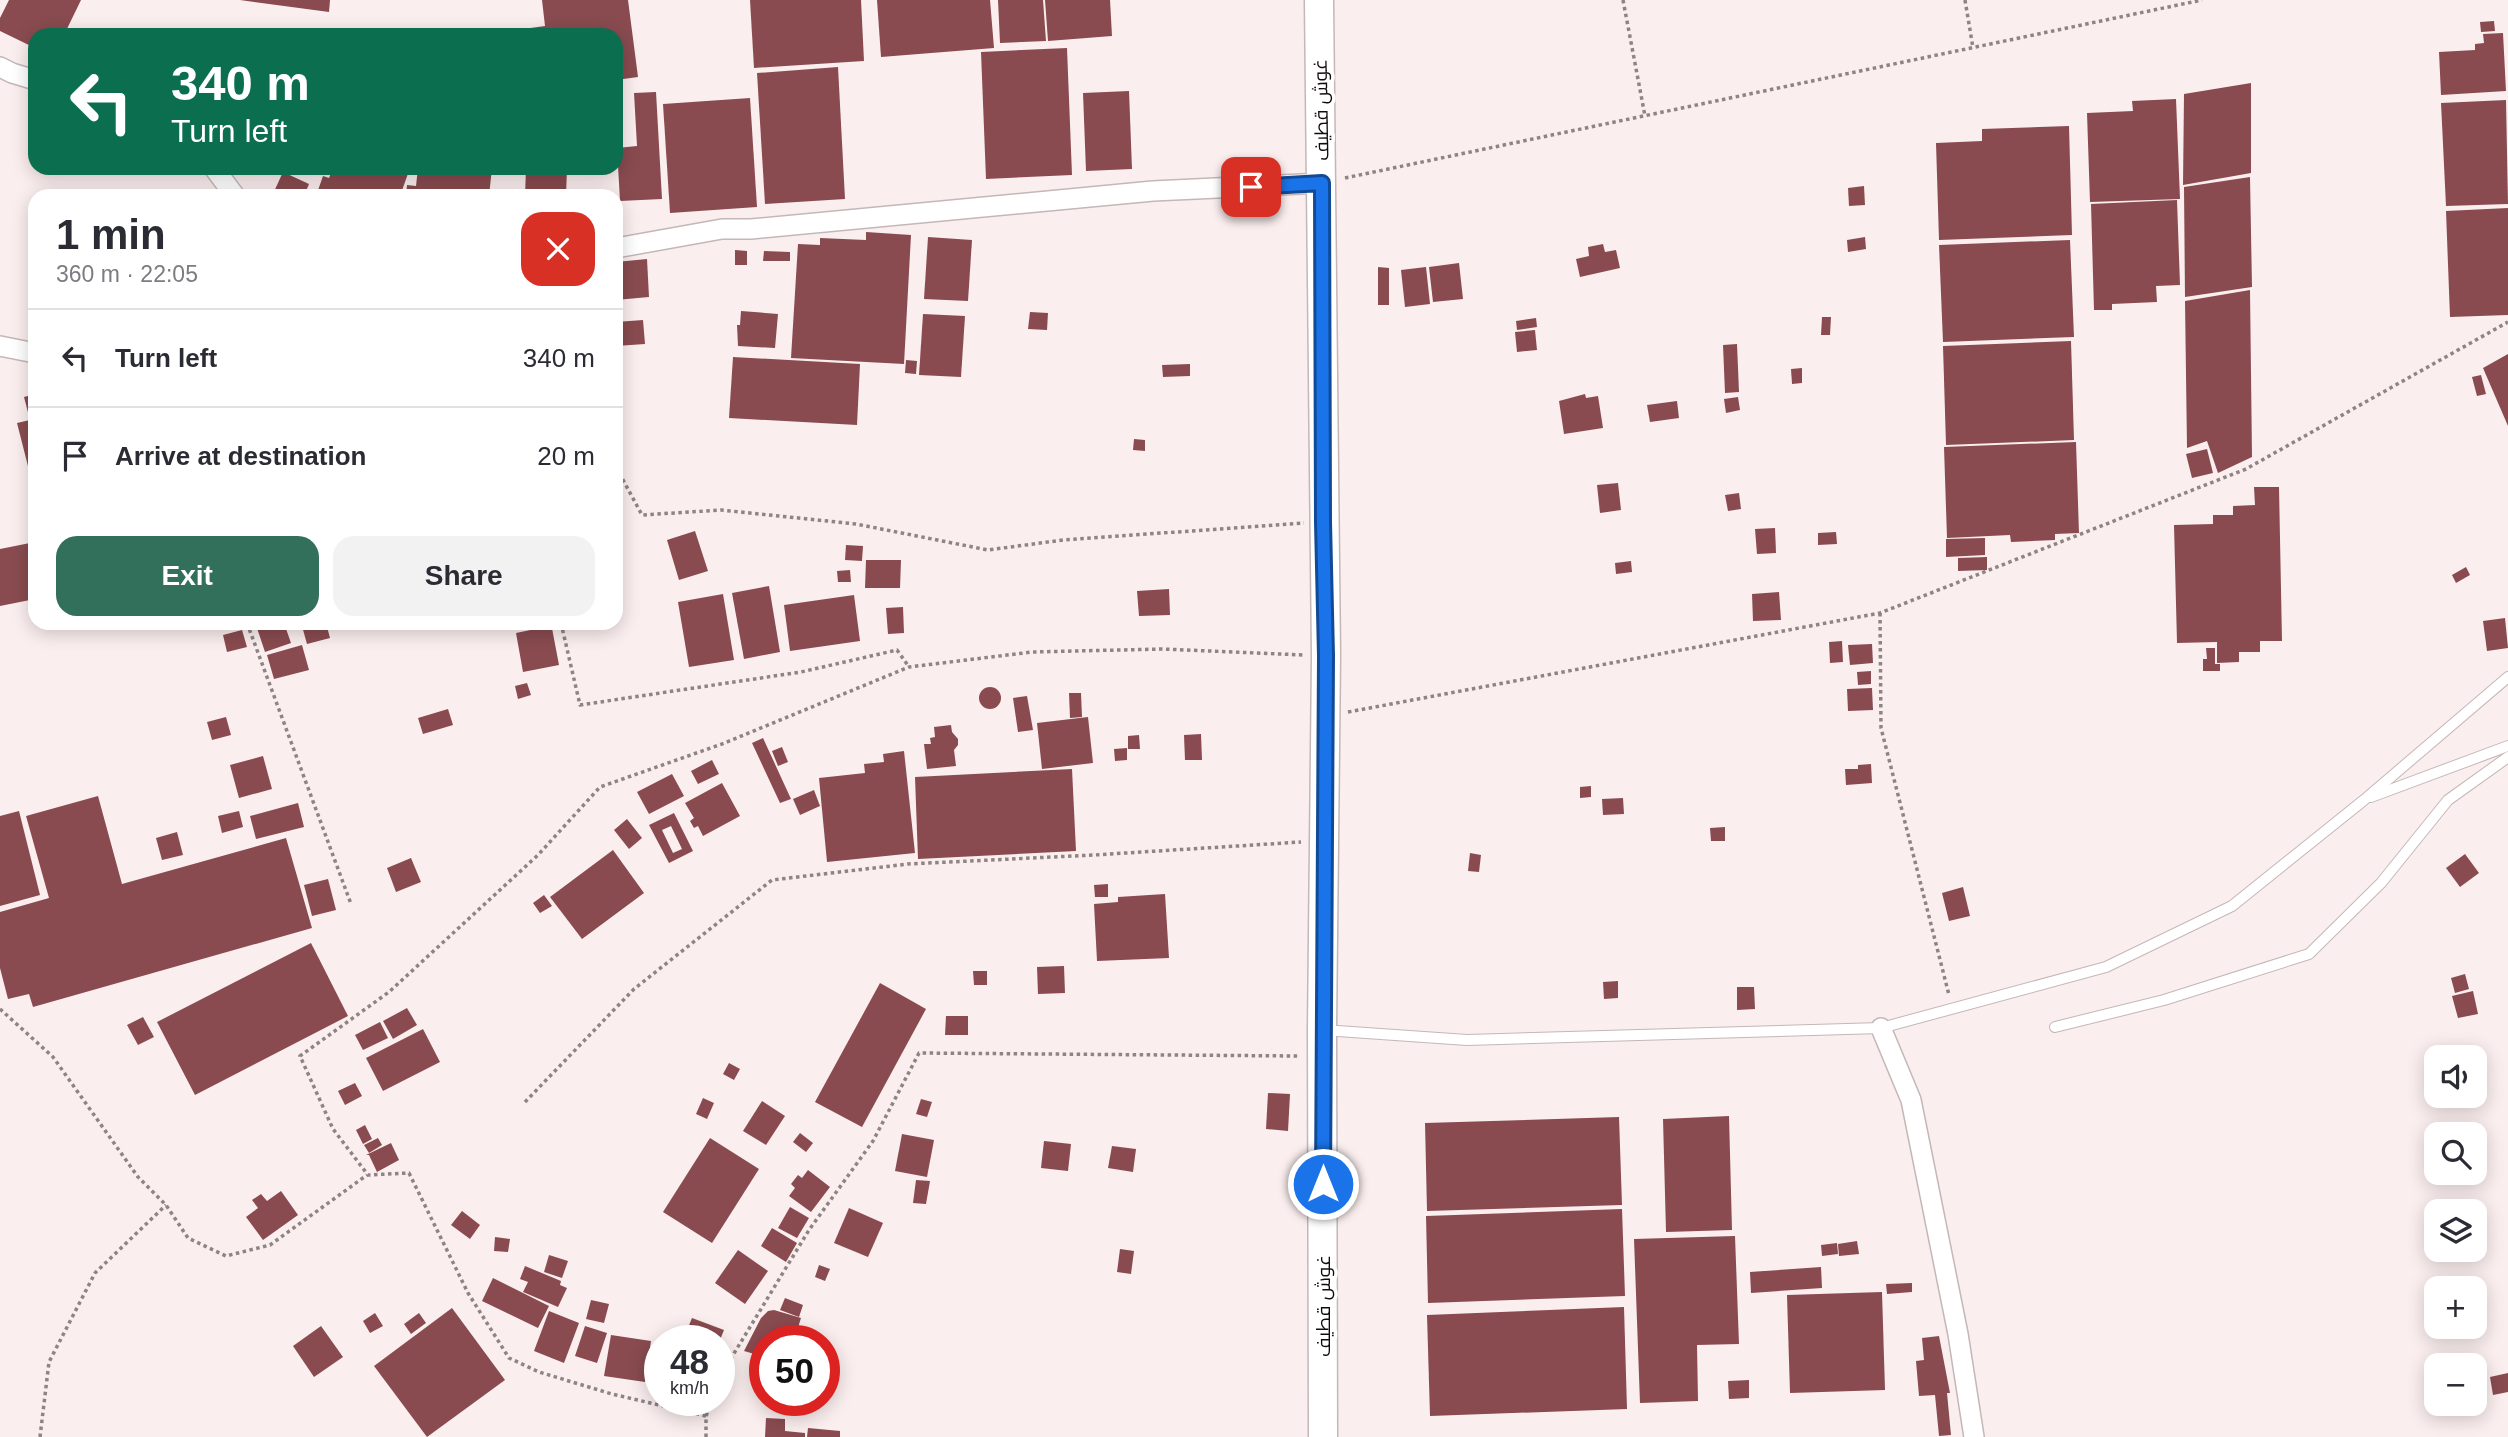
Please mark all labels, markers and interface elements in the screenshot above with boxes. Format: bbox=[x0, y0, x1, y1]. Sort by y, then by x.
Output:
icon: left bbox=[56, 56, 147, 147]
text: 340 m bbox=[171, 56, 310, 110]
street label: غوش قطيف bbox=[1310, 59, 1333, 161]
text: Turn left bbox=[171, 113, 287, 149]
pin bbox=[1221, 157, 1281, 217]
icon: arrive bbox=[1232, 168, 1270, 206]
text: 1 min bbox=[56, 211, 166, 258]
button: close bbox=[521, 212, 595, 286]
text: 360 m · 22:05 bbox=[56, 261, 198, 287]
icon: left bbox=[56, 339, 94, 377]
text: Turn left bbox=[115, 343, 217, 373]
text: 340 m bbox=[523, 343, 595, 373]
icon: arrive bbox=[56, 437, 94, 475]
text: Arrive at destination bbox=[115, 441, 366, 471]
text: 20 m bbox=[537, 441, 595, 471]
button: Exit bbox=[56, 536, 319, 616]
button: Share bbox=[333, 536, 595, 616]
map controls bbox=[2424, 1045, 2487, 1416]
button: sound bbox=[2424, 1045, 2487, 1108]
button: search bbox=[2424, 1122, 2487, 1185]
position arrow bbox=[1286, 1147, 1360, 1221]
button: layers bbox=[2424, 1199, 2487, 1262]
street label: غوش قطيف bbox=[1313, 1255, 1335, 1357]
button: + bbox=[2424, 1276, 2487, 1339]
speed limit sign: 50 bbox=[749, 1325, 840, 1416]
text: 48 bbox=[670, 1342, 709, 1381]
button: − bbox=[2424, 1353, 2487, 1416]
text: km/h bbox=[670, 1378, 709, 1398]

